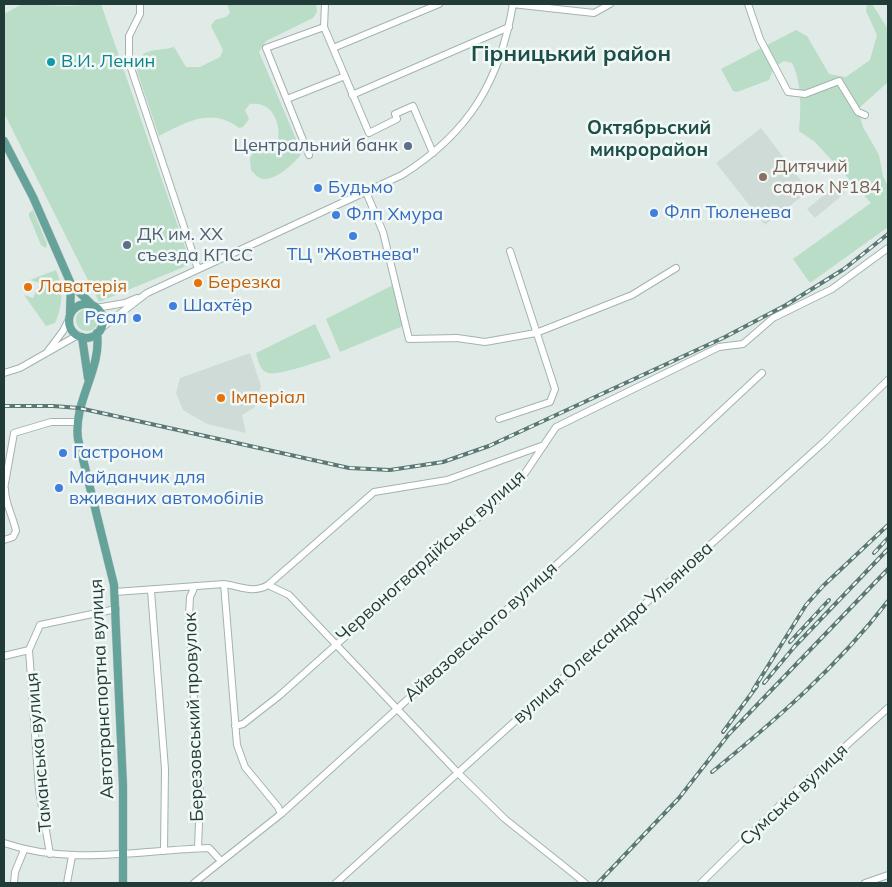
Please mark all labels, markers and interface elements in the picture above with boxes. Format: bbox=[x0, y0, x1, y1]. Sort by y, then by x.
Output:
district label: Гірницький район bbox=[471, 41, 671, 67]
place label: В.И. Ленин bbox=[61, 51, 155, 73]
marker: В.И. Ленин bbox=[45, 56, 57, 68]
district label: Октябрьский микрорайон bbox=[587, 117, 711, 161]
place label: Центральний банк bbox=[233, 135, 398, 157]
marker: Центральний банк bbox=[402, 140, 414, 152]
place label: Дитячий садок №184 bbox=[773, 156, 881, 198]
marker: Дитячий садок №184 bbox=[757, 171, 769, 183]
place label: Будьмо bbox=[328, 177, 393, 199]
marker: Будьмо bbox=[312, 182, 324, 194]
place label: Флп Тюленева bbox=[664, 202, 791, 224]
place label: Флп Хмура bbox=[346, 204, 443, 226]
marker: Флп Тюленева bbox=[648, 207, 660, 219]
marker: Флп Хмура bbox=[330, 209, 342, 221]
place label: ДК им. XX съезда КПСС bbox=[137, 224, 253, 266]
marker: ТЦ "Жовтнева" bbox=[347, 230, 359, 242]
marker: ДК им. XX съезда КПСС bbox=[121, 239, 133, 251]
place label: ТЦ "Жовтнева" bbox=[287, 244, 419, 266]
place label: Березка bbox=[208, 272, 281, 294]
place label: Лаватерія bbox=[38, 276, 127, 298]
marker: Березка bbox=[192, 277, 204, 289]
marker: Лаватерія bbox=[22, 281, 34, 293]
place label: Шахтёр bbox=[183, 295, 252, 317]
marker: Шахтёр bbox=[167, 300, 179, 312]
place label: Рєал bbox=[85, 307, 127, 329]
marker: Рєал bbox=[131, 312, 143, 324]
place label: Імперіал bbox=[231, 387, 305, 409]
marker: Імперіал bbox=[215, 392, 227, 404]
place label: Гастроном bbox=[73, 442, 164, 464]
marker: Гастроном bbox=[57, 447, 69, 459]
street label: Червоногвардійська вулиця bbox=[332, 465, 530, 647]
place label: Майданчик для вживаних автомобілів bbox=[69, 467, 264, 509]
marker: Майданчик для вживаних автомобілів bbox=[53, 482, 65, 494]
street label: вулиця Олександра Ульянова bbox=[509, 537, 717, 729]
street label: Айвазовського вулиця bbox=[400, 558, 562, 706]
street label: Автотранспортна вулиця bbox=[85, 578, 119, 800]
street label: Березовський провулок bbox=[180, 612, 208, 822]
street label: Таманська вулиця bbox=[21, 671, 57, 833]
street label: Сумська вулиця bbox=[736, 739, 852, 851]

